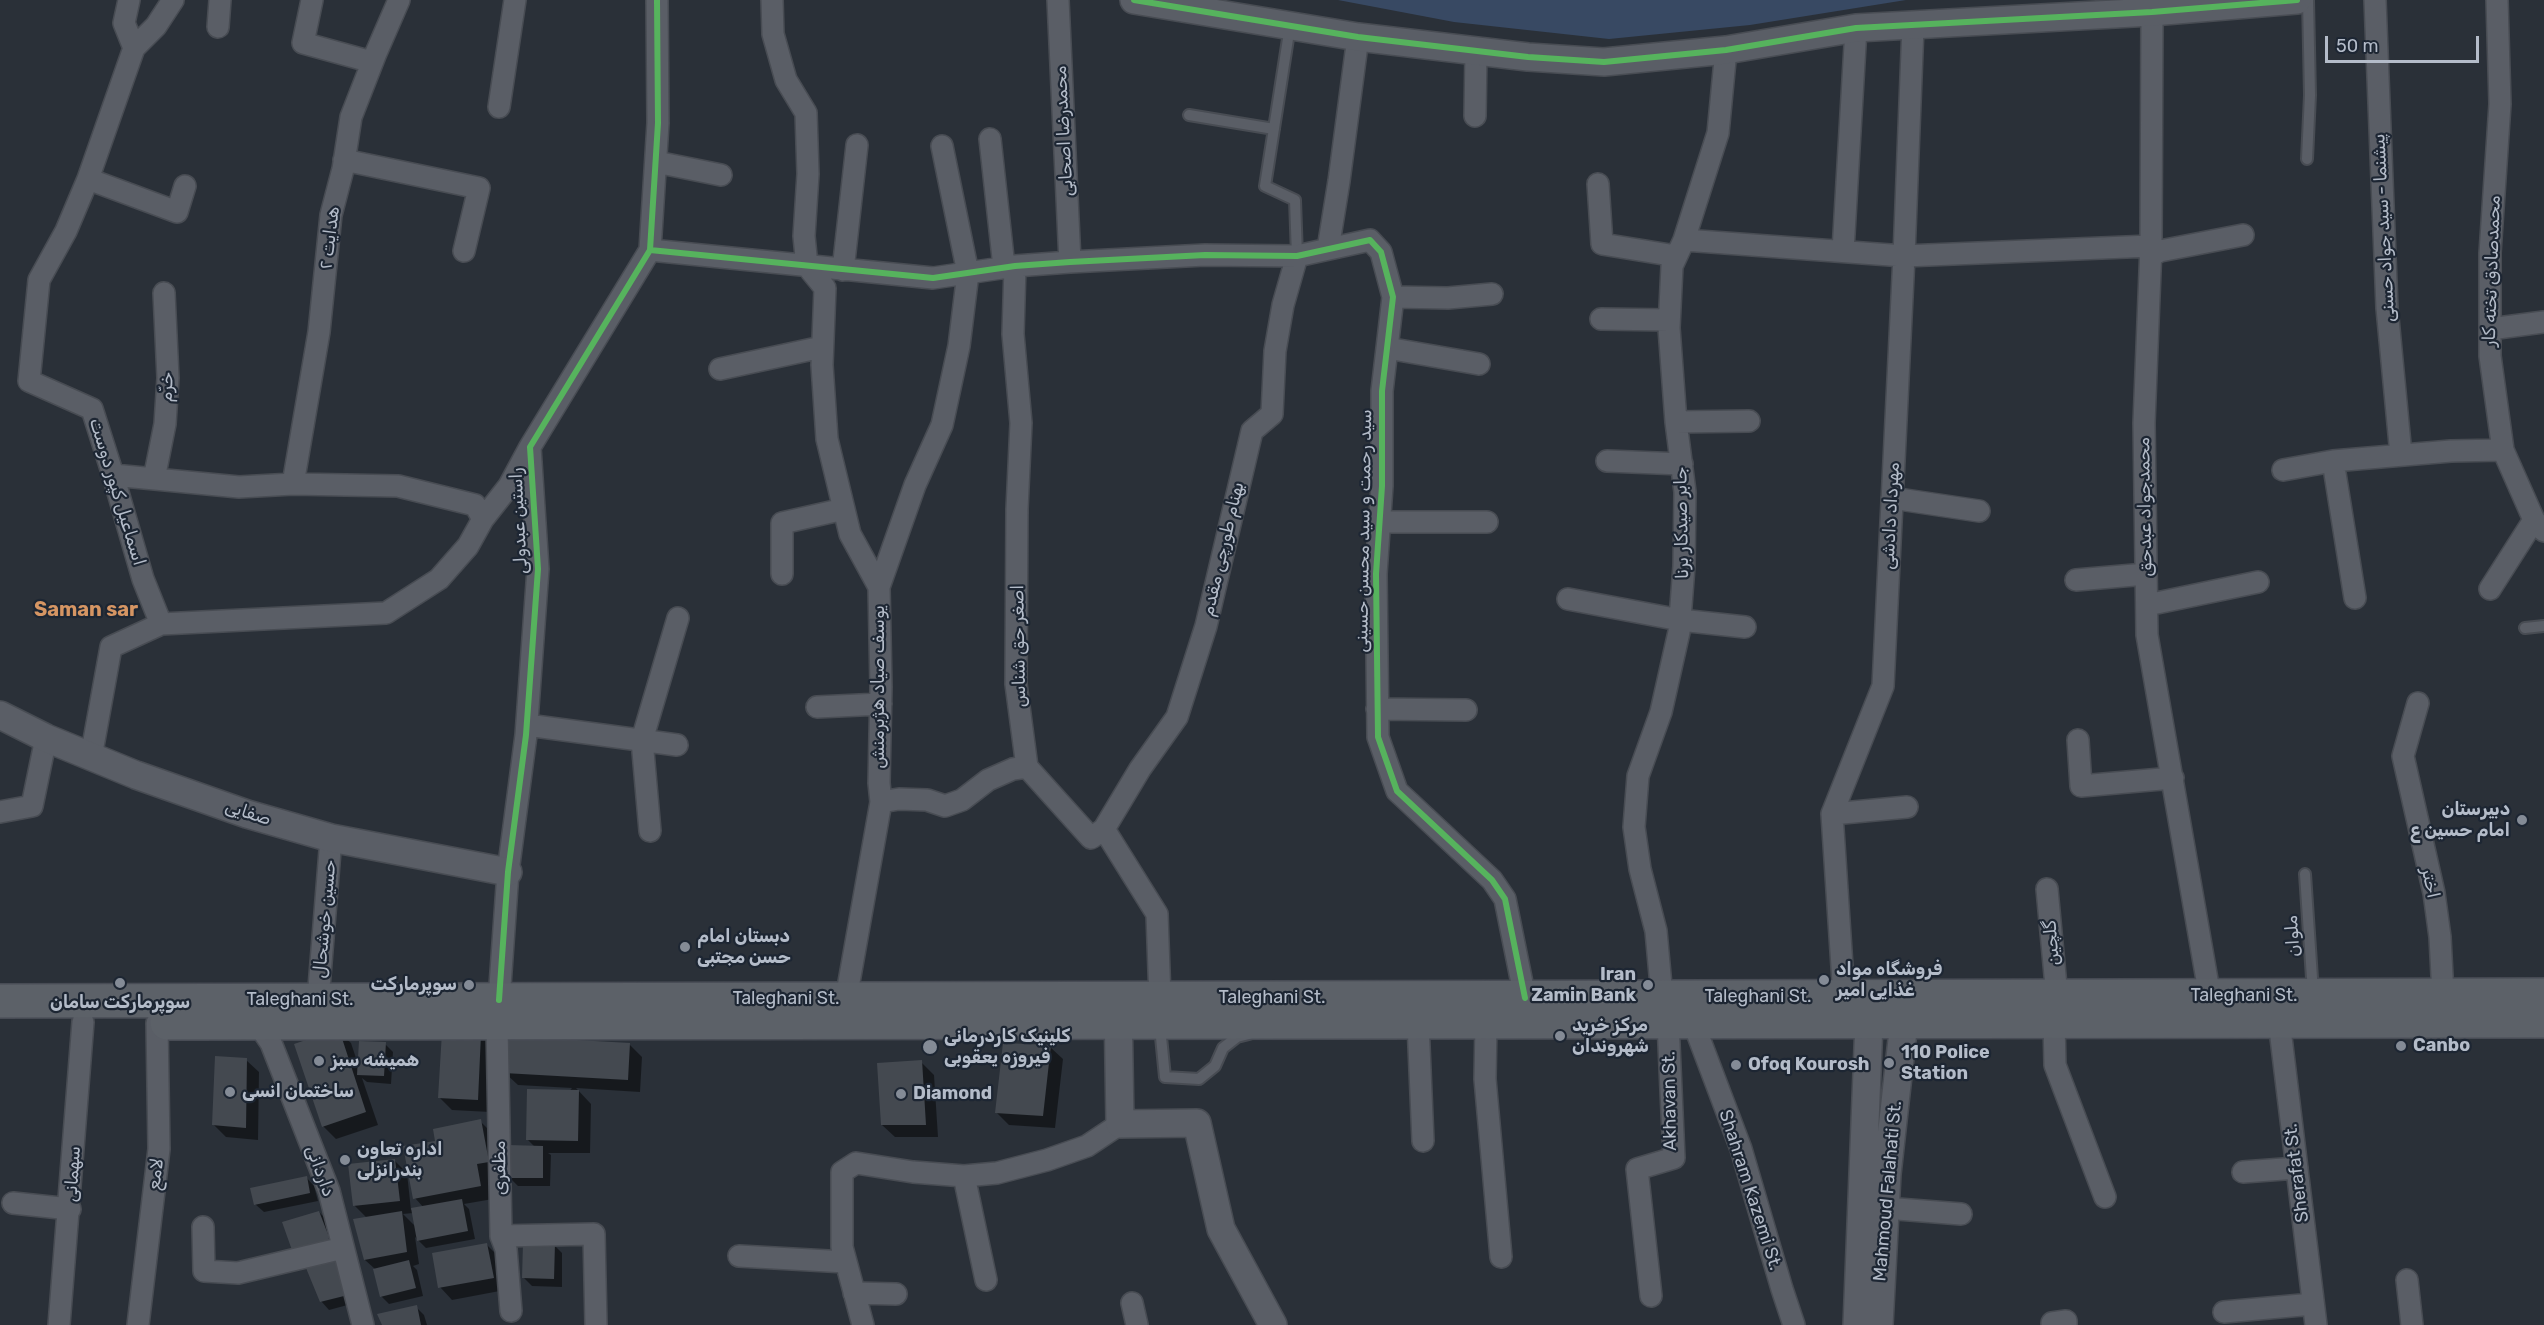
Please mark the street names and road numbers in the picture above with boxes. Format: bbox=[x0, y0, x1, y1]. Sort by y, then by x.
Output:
street label: محمدرضا اصحابی bbox=[1050, 65, 1078, 197]
street label: پیشنما - سید جواد حسنی bbox=[2368, 133, 2400, 323]
street label: محمدصادق تخته کار bbox=[2479, 195, 2505, 347]
street label: هدایت ۲ bbox=[315, 205, 345, 271]
street label: خرّم bbox=[156, 371, 178, 403]
street label: سید رحمت و سید محسن حسینی bbox=[1351, 409, 1377, 653]
street label: اسماعیل کپور دوست bbox=[84, 416, 150, 568]
street label: محمدجواد عبدحق bbox=[2133, 437, 2157, 577]
street label: مهرداد دادشی bbox=[1877, 462, 1905, 570]
street label: راستین عبدولی bbox=[505, 467, 533, 575]
street label: جابر صیدکار برنا bbox=[1670, 467, 1694, 579]
street label: بهنام طورچی مقدم bbox=[1197, 480, 1249, 618]
street label: اصغر حق شناس bbox=[1007, 585, 1031, 707]
street label: یوسف صیاد هژبرمنش bbox=[868, 605, 890, 769]
street label: صفایی bbox=[222, 795, 274, 831]
street label: حسین خوشحال bbox=[309, 859, 341, 979]
street label: اختر bbox=[2416, 866, 2444, 900]
street label: ملوان bbox=[2281, 914, 2305, 958]
street label: گلچین bbox=[2039, 920, 2065, 966]
street label: Taleghani St. bbox=[2190, 985, 2298, 1007]
street label: Taleghani St. bbox=[1704, 986, 1812, 1008]
street label: Taleghani St. bbox=[1218, 987, 1326, 1009]
street label: Taleghani St. bbox=[732, 988, 840, 1010]
street label: Taleghani St. bbox=[246, 989, 354, 1011]
street label: Akhavan St. bbox=[1658, 1051, 1682, 1151]
street label: Mahmoud Falahati St. bbox=[1869, 1100, 1907, 1282]
street label: Shahram Kazemi St. bbox=[1714, 1107, 1786, 1273]
street label: Sherafat St. bbox=[2280, 1122, 2314, 1224]
street label: مظفری bbox=[489, 1140, 511, 1196]
street label: داردانی bbox=[301, 1142, 339, 1200]
street label: سهمانی bbox=[60, 1145, 86, 1203]
street label: لامع bbox=[143, 1157, 169, 1191]

